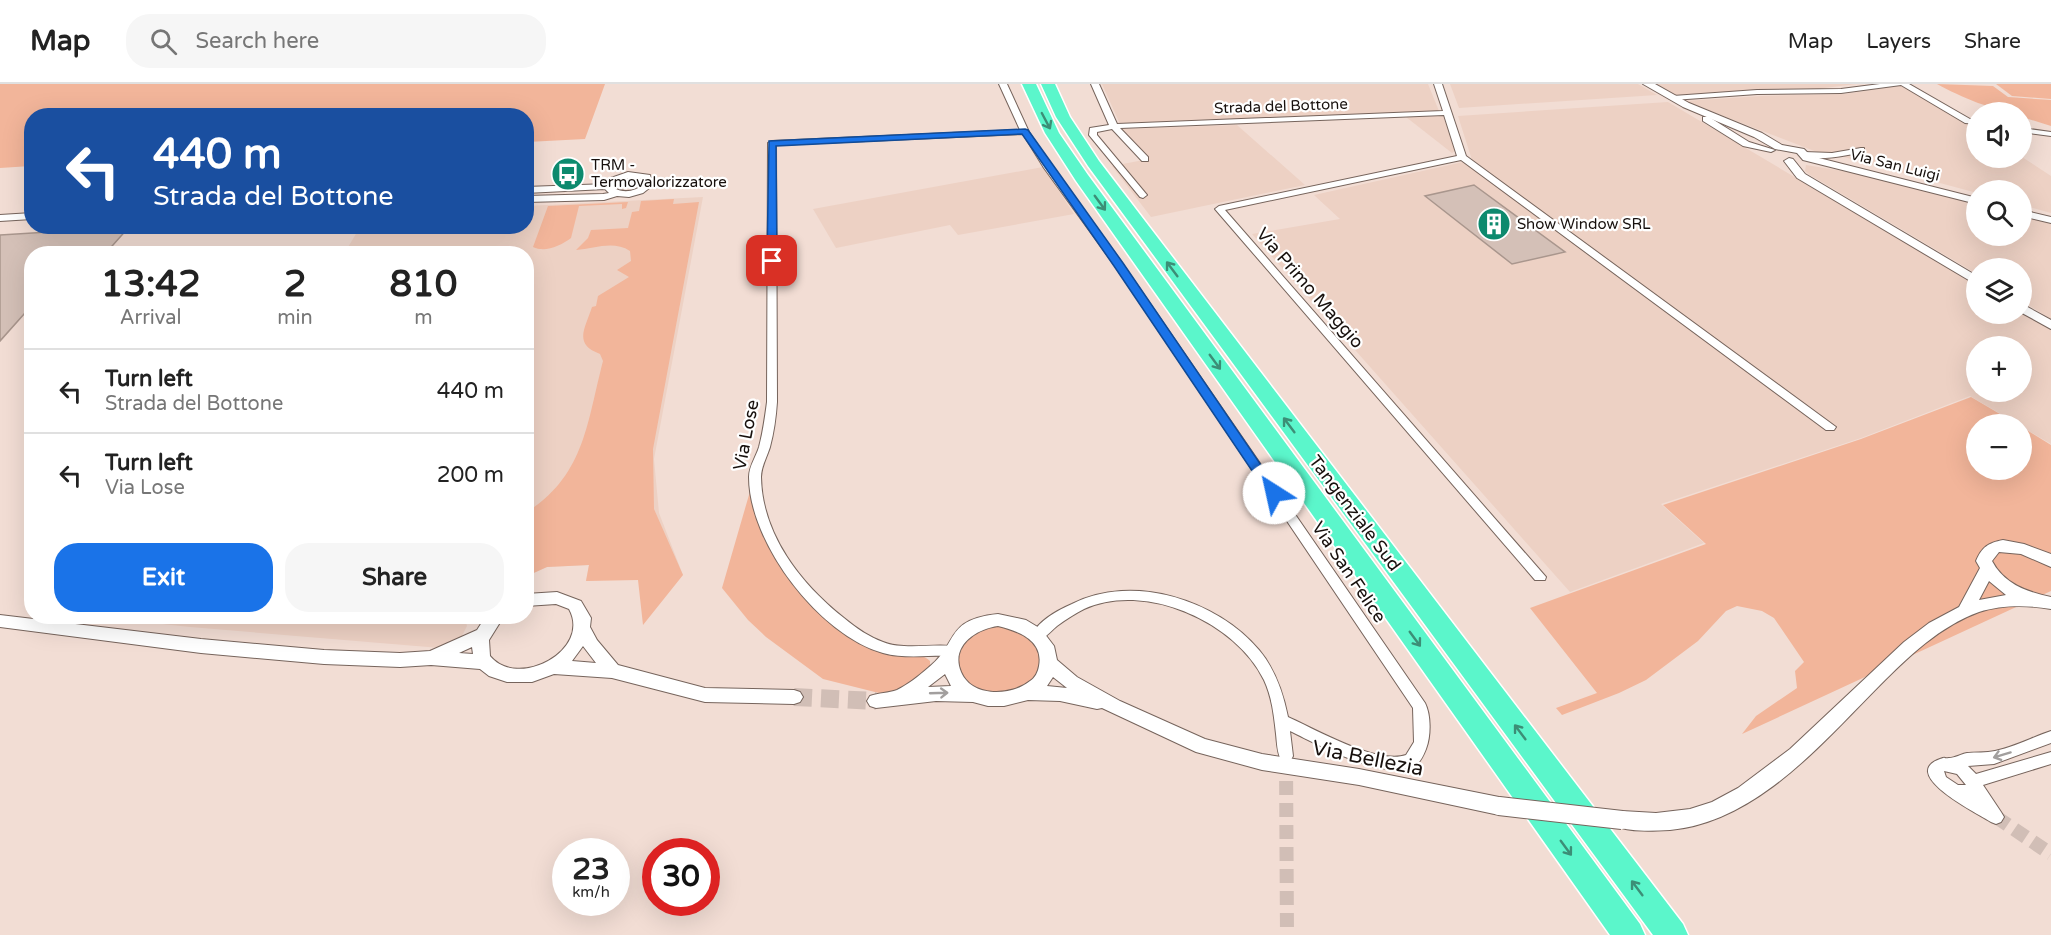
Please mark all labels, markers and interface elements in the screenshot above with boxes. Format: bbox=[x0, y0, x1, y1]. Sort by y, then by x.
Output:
search box bbox=[126, 14, 546, 68]
text: Map bbox=[30, 24, 90, 58]
icon: search bbox=[147, 25, 180, 58]
text: Search here bbox=[195, 28, 319, 54]
text: Map bbox=[1788, 29, 1833, 54]
text: Layers bbox=[1866, 29, 1931, 54]
text: Share bbox=[1964, 29, 2021, 54]
street label: Strada del Bottone bbox=[1214, 95, 1348, 117]
map controls bbox=[1966, 102, 2032, 480]
button: sound bbox=[1966, 102, 2032, 168]
one-way arrow bbox=[1040, 112, 1052, 129]
text: 440 m bbox=[153, 129, 282, 180]
icon: left bbox=[54, 132, 132, 210]
street label: Via San Luigi bbox=[1848, 145, 1942, 185]
bus stop icon: TRM - Termovalorizzatore bbox=[550, 156, 586, 192]
place label: TRM - Termovalorizzatore bbox=[591, 156, 727, 191]
text: Strada del Bottone bbox=[153, 180, 394, 213]
button: search bbox=[1966, 180, 2032, 246]
one-way arrow bbox=[1094, 195, 1107, 211]
building icon: Show Window SRL bbox=[1476, 206, 1512, 242]
place label: Show Window SRL bbox=[1517, 215, 1651, 233]
street label: Via Primo Maggio bbox=[1252, 223, 1368, 353]
pin bbox=[746, 235, 797, 286]
icon: arrive bbox=[755, 244, 788, 277]
button: layers bbox=[1966, 258, 2032, 324]
one-way arrow bbox=[1166, 262, 1178, 278]
text: 13:42 bbox=[101, 263, 201, 306]
text: 2 bbox=[284, 263, 306, 306]
text: 810 bbox=[389, 263, 457, 306]
text: Arrival bbox=[120, 306, 182, 330]
text: min bbox=[277, 306, 313, 330]
text: m bbox=[414, 306, 433, 330]
button: + bbox=[1966, 336, 2032, 402]
one-way arrow bbox=[1208, 353, 1221, 369]
text: Turn left bbox=[105, 366, 193, 392]
icon: left bbox=[54, 375, 87, 408]
text: 440 m bbox=[437, 378, 504, 404]
text: Strada del Bottone bbox=[105, 392, 283, 416]
street label: Via Lose bbox=[728, 398, 764, 472]
button: − bbox=[1966, 414, 2032, 480]
one-way arrow bbox=[1283, 417, 1296, 433]
text: Turn left bbox=[105, 450, 193, 476]
street label: Tangenziale Sud bbox=[1304, 451, 1406, 575]
icon: left bbox=[54, 459, 87, 492]
position arrow bbox=[1242, 461, 1306, 525]
text: 200 m bbox=[437, 462, 504, 488]
text: Via Lose bbox=[105, 476, 185, 500]
street label: Via San Felice bbox=[1307, 517, 1391, 627]
button: Exit bbox=[54, 543, 273, 612]
button: Share bbox=[285, 543, 504, 612]
one-way arrow bbox=[1409, 630, 1421, 646]
one-way arrow bbox=[928, 688, 948, 699]
one-way arrow bbox=[1513, 725, 1526, 741]
street label: Via Bellezia bbox=[1310, 735, 1426, 782]
one-way arrow bbox=[1992, 750, 2011, 761]
speed limit sign: 30 bbox=[642, 838, 720, 916]
one-way arrow bbox=[1560, 839, 1573, 855]
text: 23 bbox=[572, 851, 610, 888]
one-way arrow bbox=[1630, 881, 1643, 897]
text: km/h bbox=[572, 883, 610, 901]

